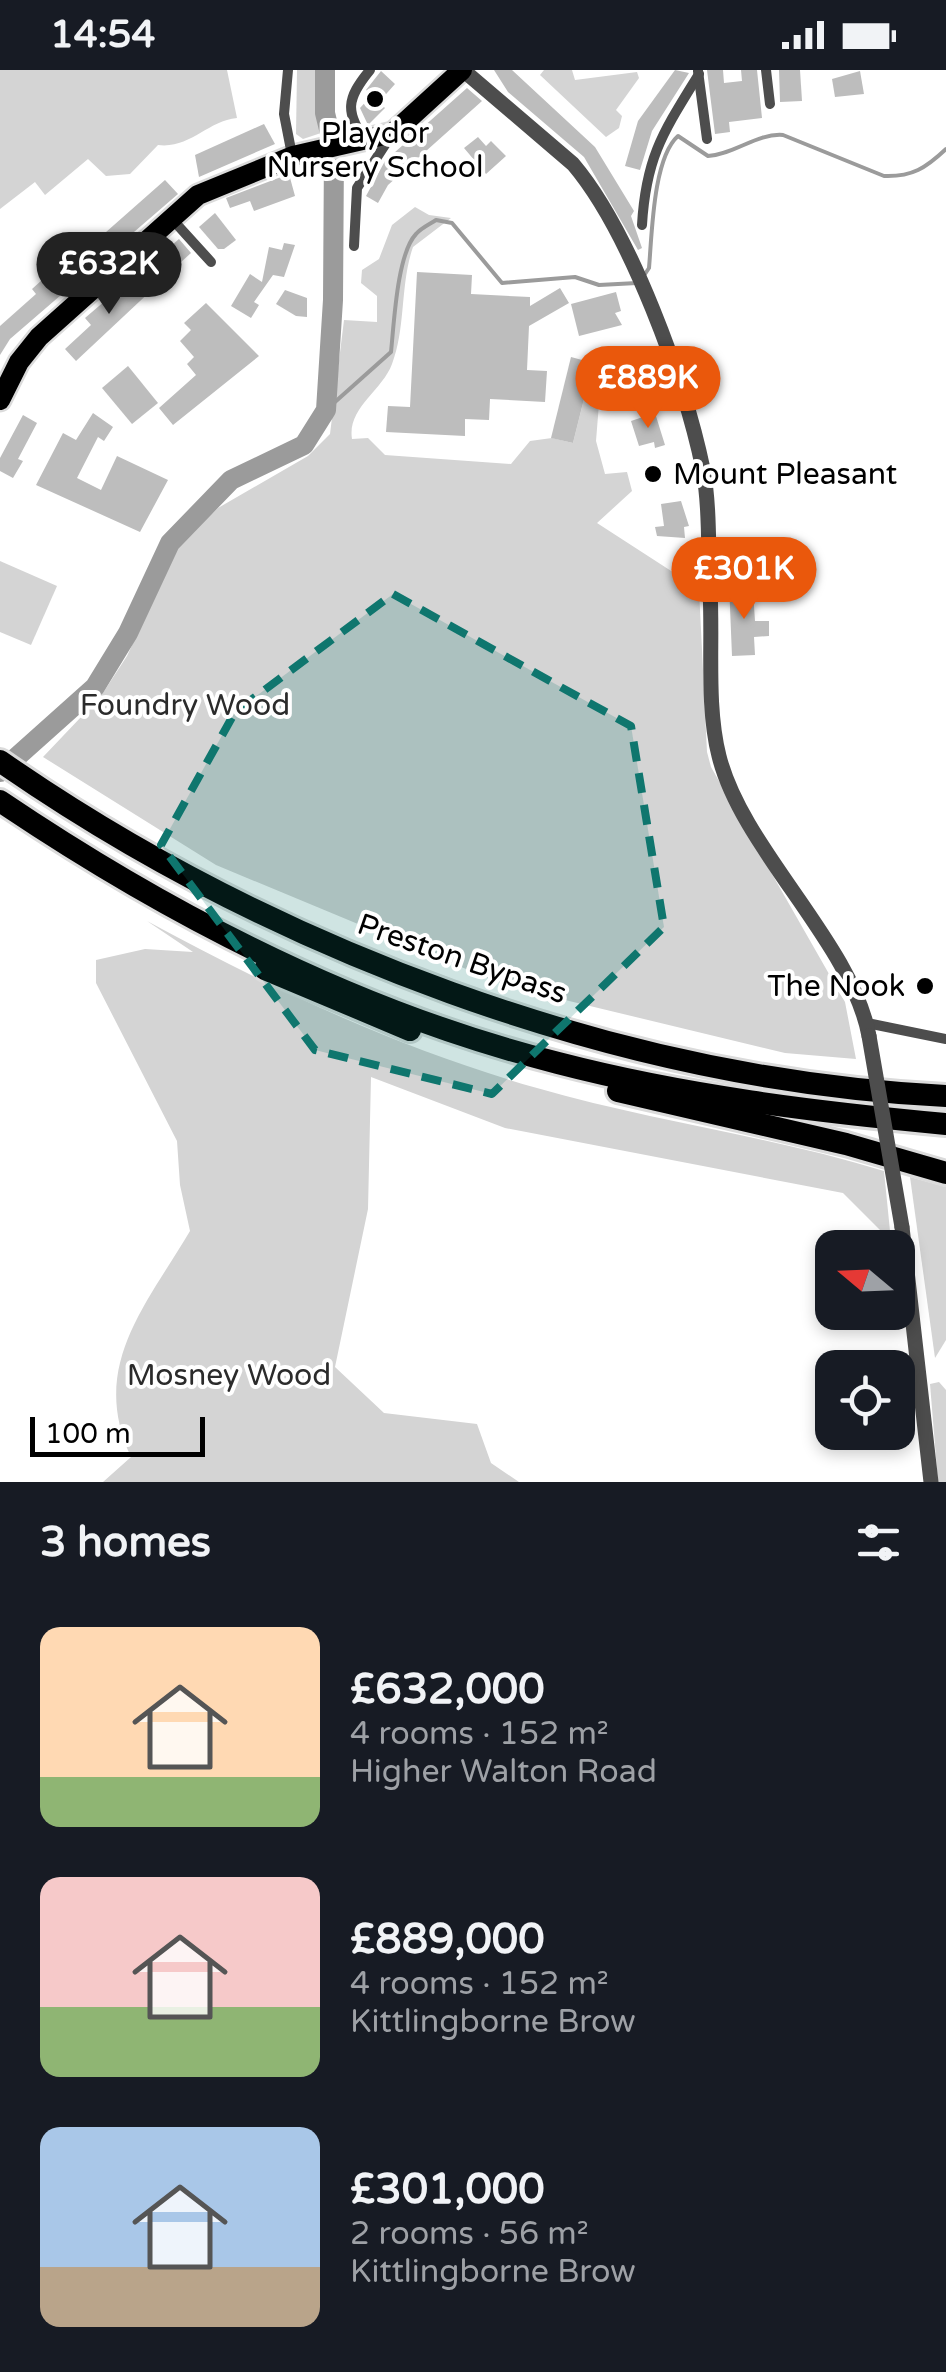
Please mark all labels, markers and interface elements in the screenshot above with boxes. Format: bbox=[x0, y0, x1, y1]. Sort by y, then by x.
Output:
text: 14:54 bbox=[50, 12, 155, 58]
marker: Playdor Nursery School bbox=[364, 88, 386, 110]
place label: Playdor Nursery School bbox=[267, 115, 483, 186]
pin: £632K bbox=[39, 232, 179, 317]
text: £632K bbox=[58, 245, 160, 283]
pin: £889K bbox=[578, 346, 718, 431]
text: £889K bbox=[597, 359, 699, 397]
place label: Mount Pleasant bbox=[673, 456, 897, 493]
marker: Mount Pleasant bbox=[642, 463, 664, 485]
pin: £301K bbox=[674, 537, 814, 622]
text: £301K bbox=[693, 550, 795, 588]
park label: Foundry Wood bbox=[80, 687, 290, 724]
street label: Preston Bypass bbox=[352, 906, 572, 1012]
place label: The Nook bbox=[767, 968, 905, 1005]
marker: The Nook bbox=[914, 975, 936, 997]
north arrow bbox=[815, 1230, 915, 1330]
map controls bbox=[815, 1230, 915, 1450]
button: locate bbox=[815, 1350, 915, 1450]
park label: Mosney Wood bbox=[127, 1357, 331, 1394]
scale bar bbox=[30, 1412, 205, 1456]
text: 100 m bbox=[45, 1417, 131, 1451]
icon: filters bbox=[851, 1515, 906, 1570]
text: 3 homes bbox=[40, 1517, 211, 1568]
text: £632,000 bbox=[350, 1664, 545, 1715]
icon: home bbox=[120, 1667, 240, 1787]
text: 4 rooms · 152 m² bbox=[350, 1715, 609, 1753]
text: Higher Walton Road bbox=[350, 1753, 657, 1791]
text: £889,000 bbox=[350, 1914, 545, 1965]
icon: home bbox=[120, 1917, 240, 2037]
text: 4 rooms · 152 m² bbox=[350, 1965, 609, 2003]
text: Kittlingborne Brow bbox=[350, 2003, 636, 2041]
text: £301,000 bbox=[350, 2164, 545, 2215]
icon: home bbox=[120, 2167, 240, 2287]
text: 2 rooms · 56 m² bbox=[350, 2215, 589, 2253]
text: Kittlingborne Brow bbox=[350, 2253, 636, 2291]

